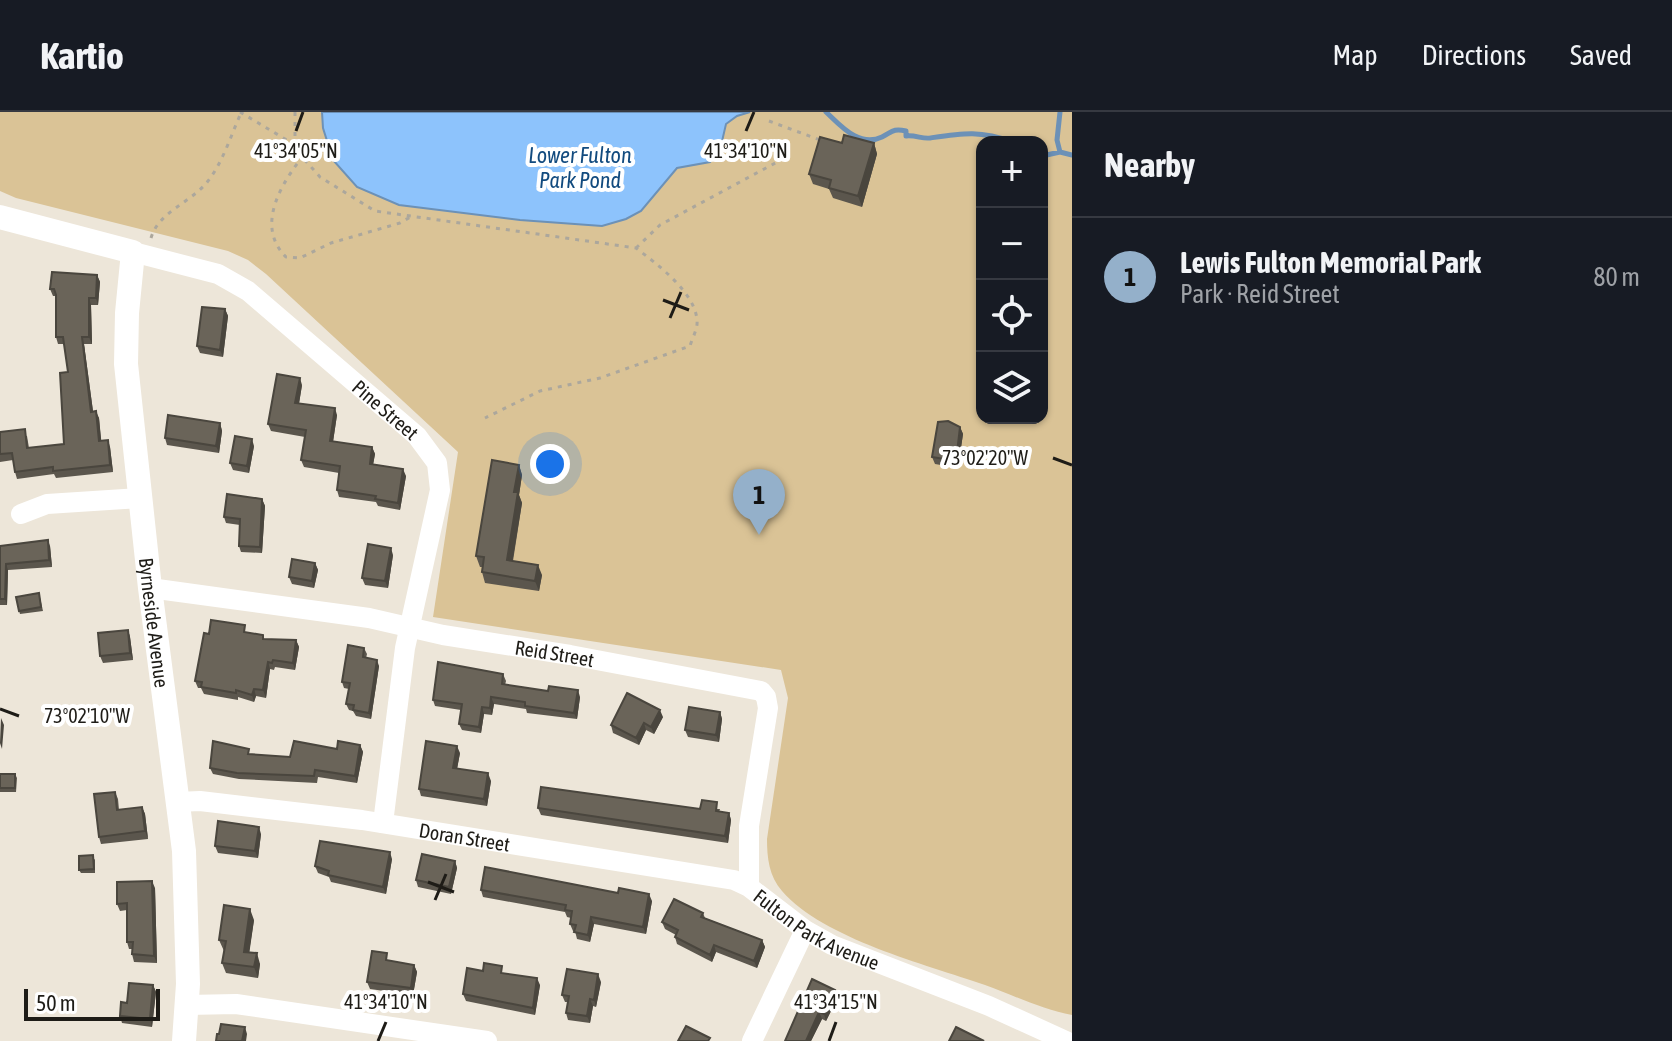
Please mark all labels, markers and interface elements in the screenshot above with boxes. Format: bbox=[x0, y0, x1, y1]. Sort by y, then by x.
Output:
text: Kartio bbox=[40, 34, 124, 77]
text: Map bbox=[1333, 39, 1378, 71]
text: Directions bbox=[1422, 39, 1526, 71]
text: Saved bbox=[1570, 39, 1632, 71]
map controls bbox=[976, 136, 1048, 424]
button: + bbox=[976, 136, 1048, 208]
text: 41°34'05"N bbox=[254, 139, 338, 162]
text: 41°34'10"N bbox=[704, 139, 788, 162]
water label: Lower Fulton Park Pond bbox=[528, 142, 632, 193]
text: Nearby bbox=[1104, 145, 1195, 184]
button: − bbox=[976, 208, 1048, 280]
text: Lewis Fulton Memorial Park bbox=[1180, 245, 1481, 279]
text: 1 bbox=[1124, 262, 1136, 292]
text: 80 m bbox=[1593, 262, 1640, 292]
text: Park · Reid Street bbox=[1180, 279, 1340, 309]
button: locate bbox=[976, 280, 1048, 352]
button: layers bbox=[976, 352, 1048, 424]
street label: Pine Street bbox=[348, 375, 424, 444]
your location bbox=[530, 444, 570, 484]
text: 73°02'20"W bbox=[942, 446, 1029, 469]
pin: 1 bbox=[733, 469, 785, 535]
street label: Byrneside Avenue bbox=[135, 556, 174, 689]
street label: Reid Street bbox=[513, 635, 596, 671]
text: 73°02'10"W bbox=[44, 704, 131, 727]
street label: Doran Street bbox=[417, 818, 512, 855]
street label: Fulton Park Avenue bbox=[750, 884, 883, 974]
scale bar bbox=[24, 985, 160, 1021]
text: 50 m bbox=[36, 990, 76, 1016]
text: 41°34'10"N bbox=[344, 990, 428, 1013]
text: 41°34'15"N bbox=[794, 990, 878, 1013]

